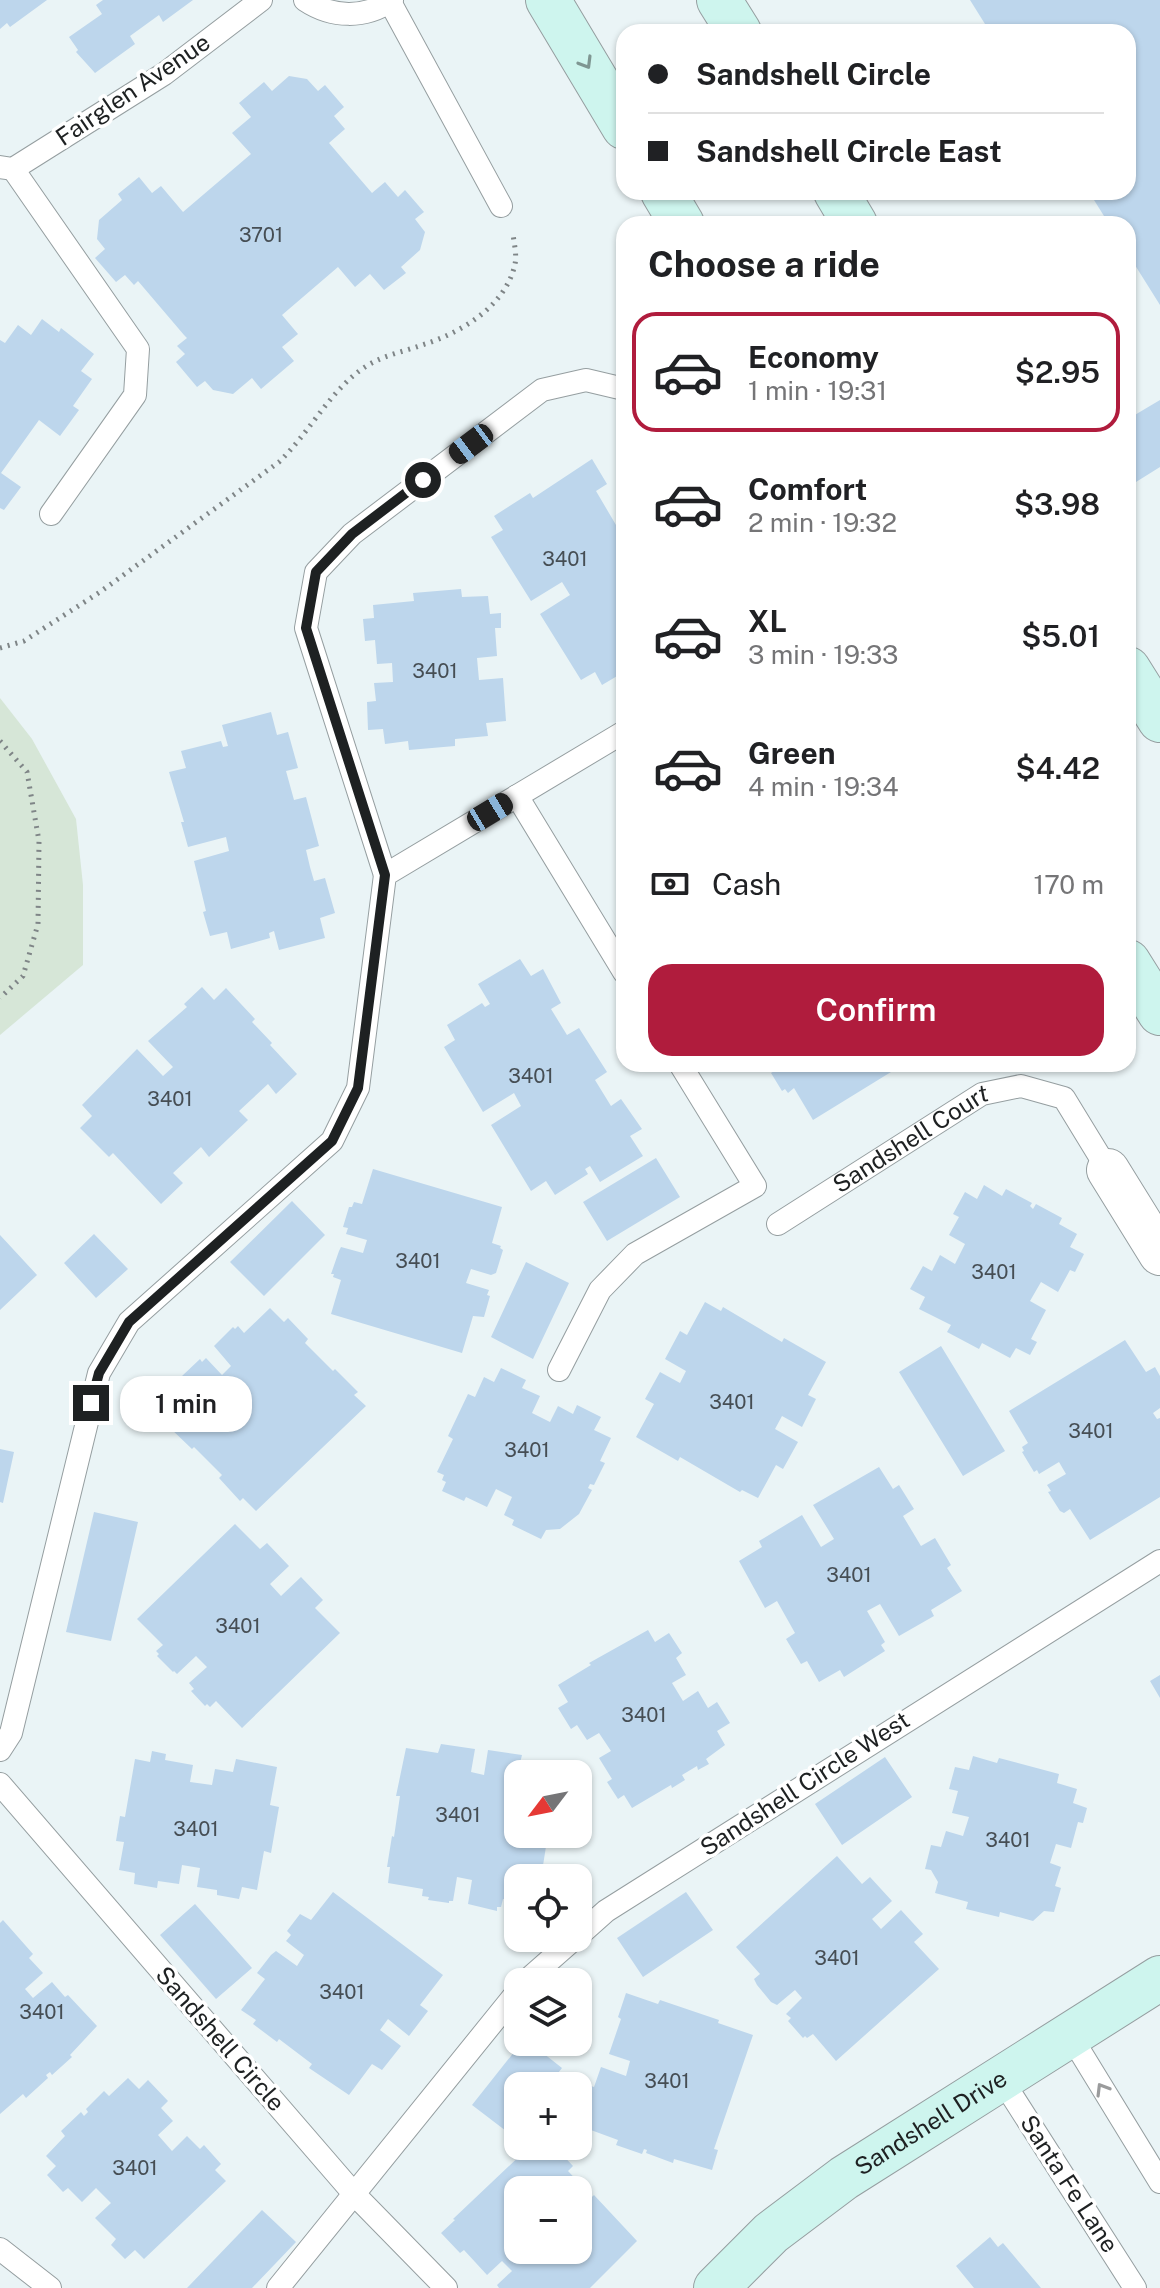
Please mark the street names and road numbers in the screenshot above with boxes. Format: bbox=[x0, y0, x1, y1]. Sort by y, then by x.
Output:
street label: Fairglen Avenue bbox=[50, 27, 215, 151]
street label: Sandshell Court bbox=[827, 1078, 990, 1198]
street label: Sandshell Circle West bbox=[695, 1705, 914, 1861]
street label: Sandshell Circle bbox=[150, 1960, 291, 2116]
street label: Sandshell Drive bbox=[849, 2064, 1012, 2181]
street label: Santa Fe Lane bbox=[1015, 2109, 1125, 2257]

